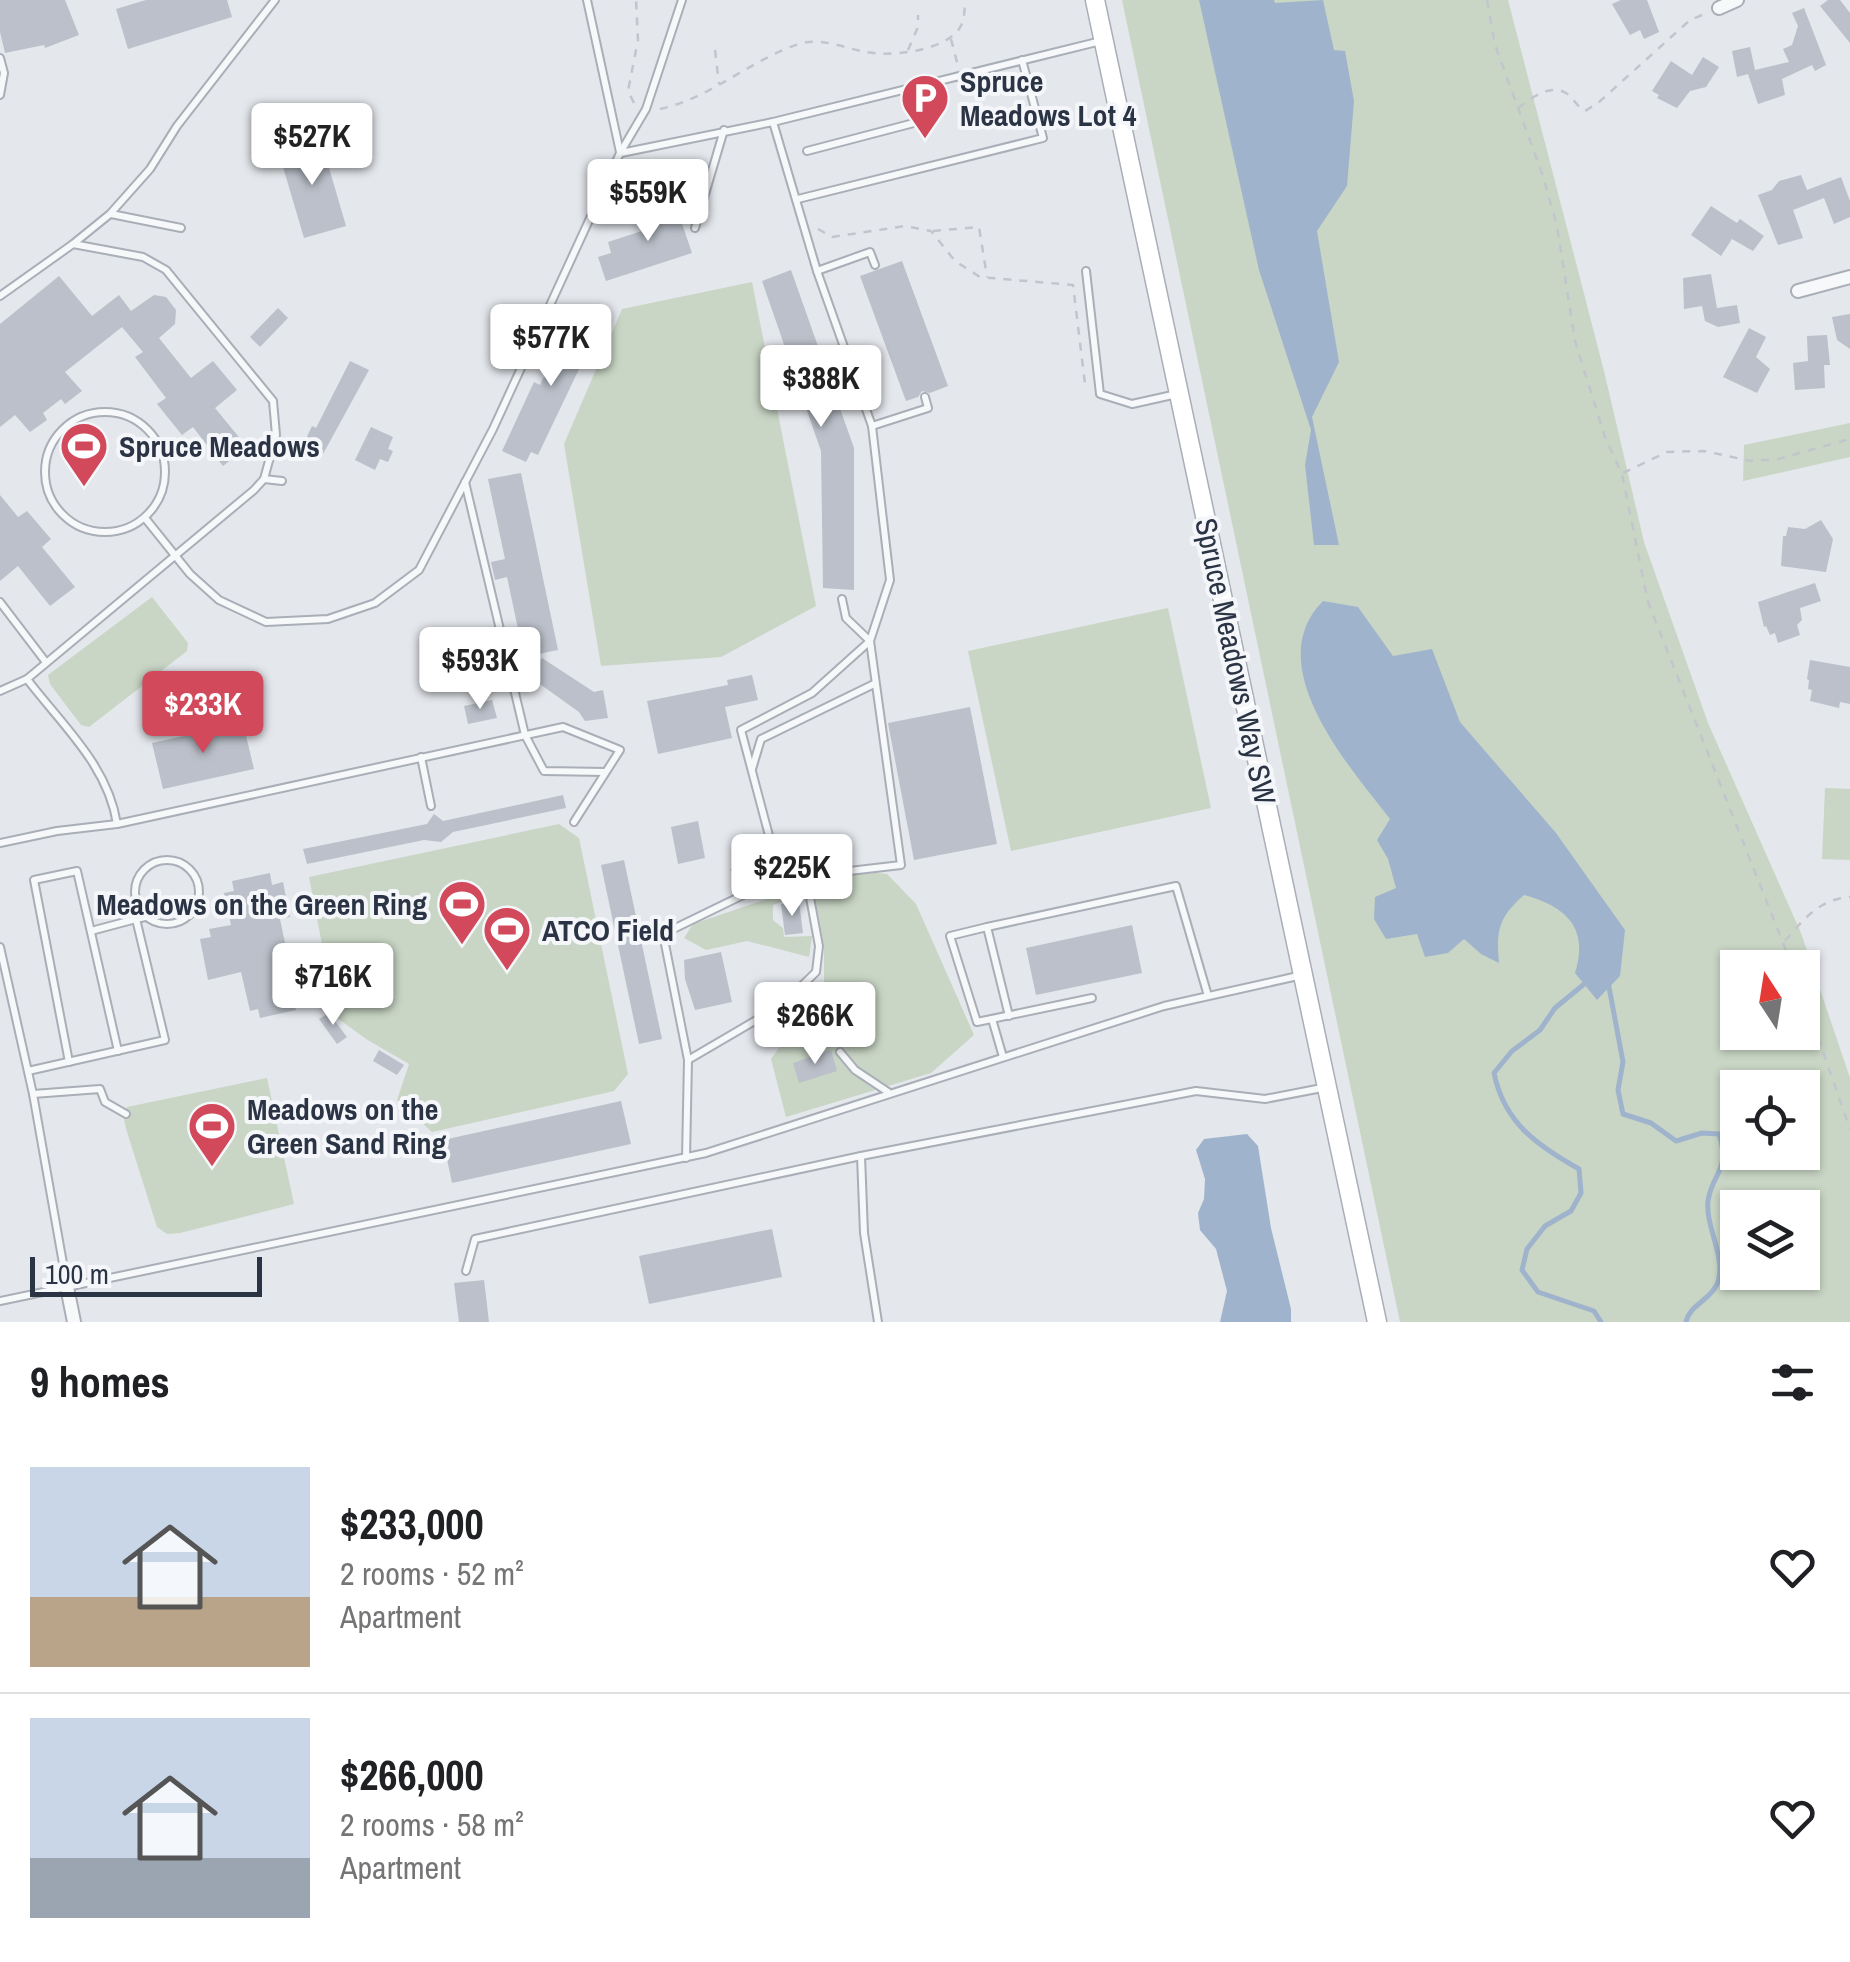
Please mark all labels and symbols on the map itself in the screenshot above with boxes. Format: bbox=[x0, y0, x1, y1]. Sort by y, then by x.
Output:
place label: Spruce Meadows Lot 4 bbox=[960, 61, 1137, 135]
parking icon: Spruce Meadows Lot 4 bbox=[899, 72, 951, 140]
pin: $527K bbox=[242, 103, 382, 188]
pin: $559K bbox=[578, 159, 718, 244]
pin: $577K bbox=[481, 304, 621, 389]
pin: $388K bbox=[751, 345, 891, 430]
sports icon: Spruce Meadows bbox=[58, 420, 110, 488]
place label: Spruce Meadows bbox=[119, 426, 320, 466]
street label: Spruce Meadows Way SW bbox=[1186, 514, 1286, 808]
pin: $593K bbox=[410, 627, 550, 712]
pin: $233K bbox=[133, 671, 273, 756]
pin: $225K bbox=[722, 834, 862, 919]
sports icon: Meadows on the Green Ring bbox=[436, 878, 488, 946]
place label: Meadows on the Green Ring bbox=[96, 884, 427, 924]
sports icon: ATCO Field bbox=[481, 904, 533, 972]
place label: ATCO Field bbox=[542, 910, 674, 950]
pin: $716K bbox=[263, 943, 403, 1028]
north arrow bbox=[1720, 950, 1820, 1050]
pin: $266K bbox=[745, 982, 885, 1067]
place label: Meadows on the Green Sand Ring bbox=[247, 1089, 447, 1163]
sports icon: Meadows on the Green Sand Ring bbox=[186, 1100, 238, 1168]
scale bar bbox=[30, 1252, 262, 1296]

